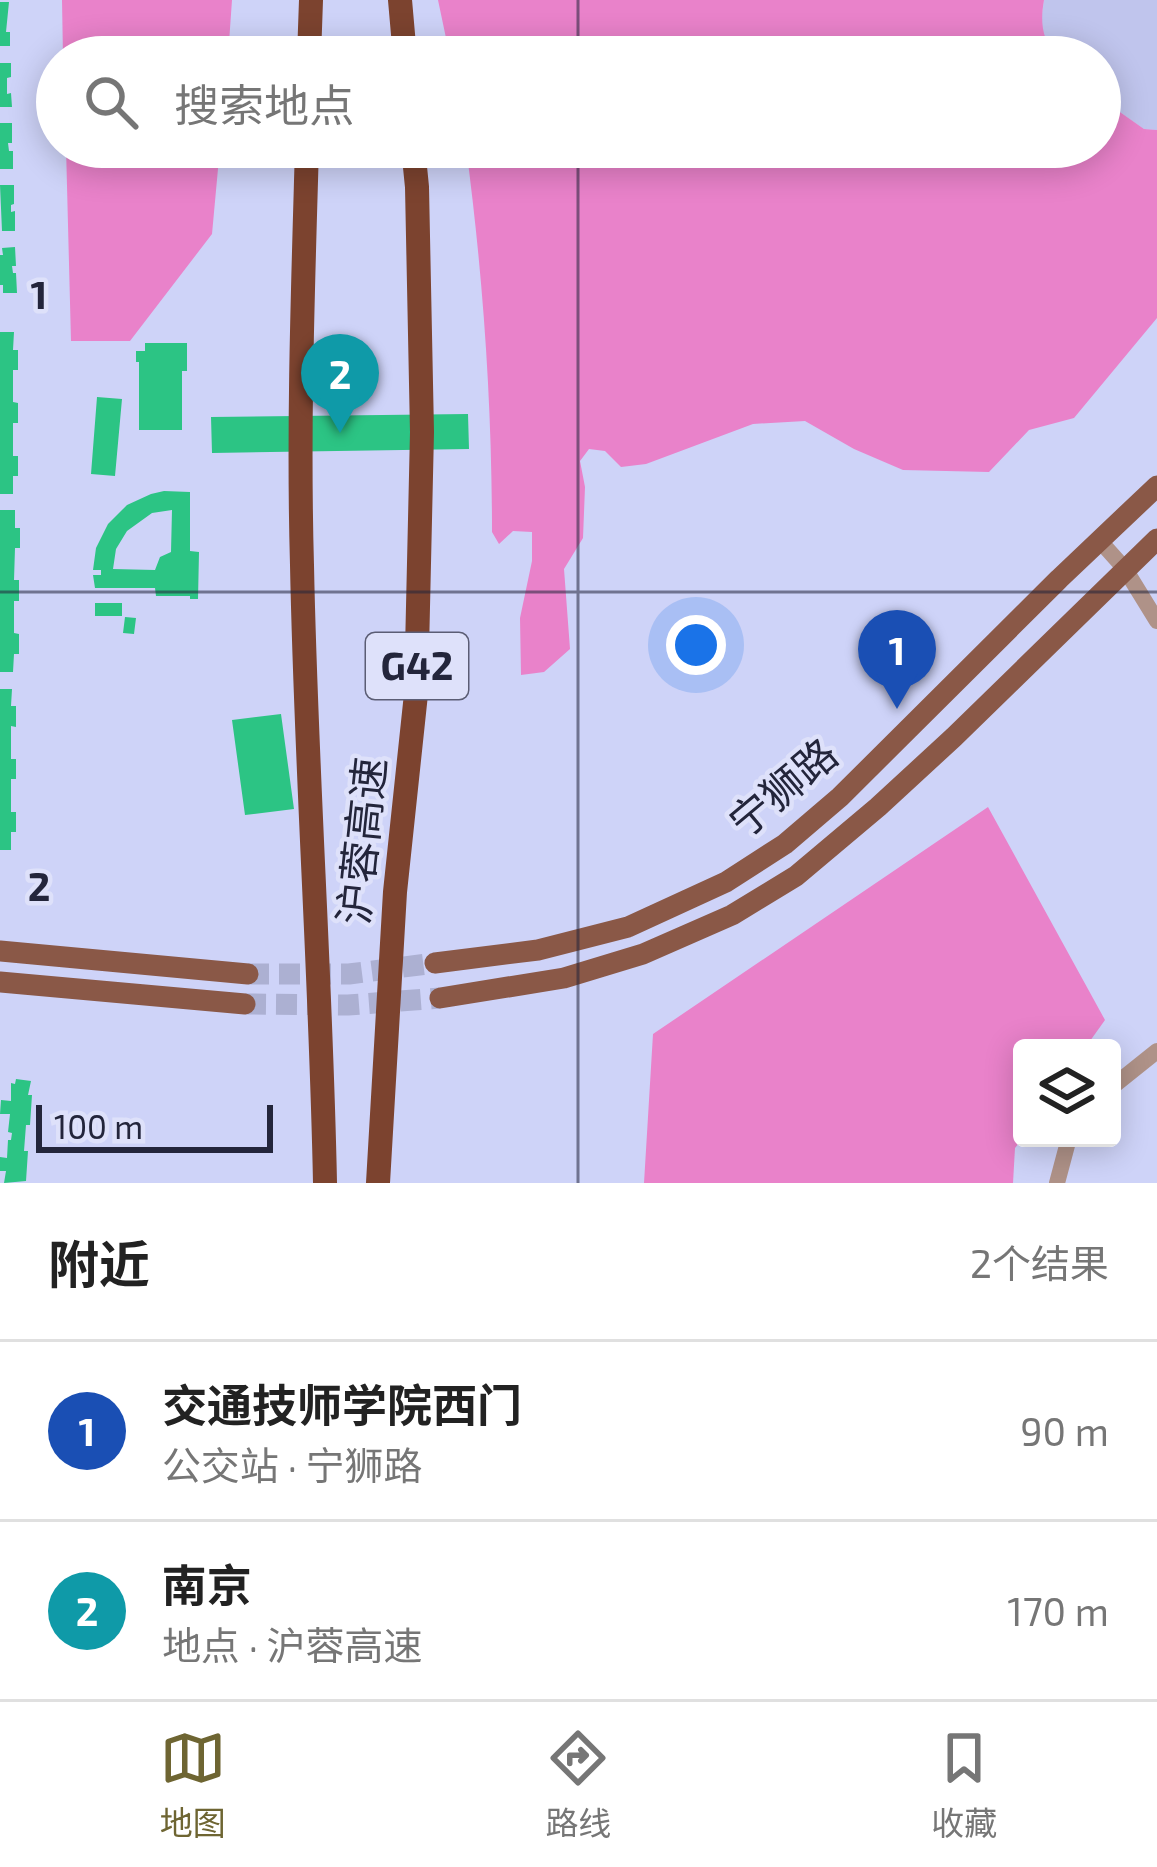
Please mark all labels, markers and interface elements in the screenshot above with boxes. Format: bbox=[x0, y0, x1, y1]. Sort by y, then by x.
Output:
search box bbox=[36, 36, 1121, 168]
icon: search bbox=[78, 69, 144, 135]
text: 搜索地点 bbox=[174, 77, 354, 131]
text: 1 bbox=[31, 270, 47, 317]
pin: 2 bbox=[301, 334, 379, 433]
pin: 1 bbox=[858, 610, 936, 709]
your location bbox=[666, 615, 726, 675]
road number: G42 bbox=[366, 633, 468, 699]
street label: 宁狮路 bbox=[717, 727, 846, 846]
street label: 沪蓉高速 bbox=[326, 755, 394, 927]
text: 2 bbox=[28, 862, 50, 909]
map controls bbox=[1013, 1039, 1121, 1147]
button: layers bbox=[1013, 1039, 1121, 1147]
scale bar bbox=[36, 1099, 273, 1152]
text: 100 m bbox=[54, 1106, 143, 1146]
text: 附近 bbox=[48, 1232, 150, 1293]
text: 2个结果 bbox=[970, 1239, 1109, 1286]
text: 交通技师学院西门 bbox=[162, 1377, 522, 1431]
text: 1 bbox=[79, 1407, 95, 1454]
text: 90 m bbox=[1020, 1407, 1109, 1454]
text: 公交站 · 宁狮路 bbox=[162, 1441, 423, 1488]
text: 南京 bbox=[162, 1557, 252, 1611]
text: 2 bbox=[76, 1587, 98, 1634]
text: 170 m bbox=[1007, 1587, 1109, 1634]
text: 地点 · 沪蓉高速 bbox=[162, 1621, 423, 1668]
tab: 地图 bbox=[160, 1725, 226, 1845]
tab: 路线 bbox=[545, 1725, 611, 1845]
tab: 收藏 bbox=[931, 1725, 997, 1845]

